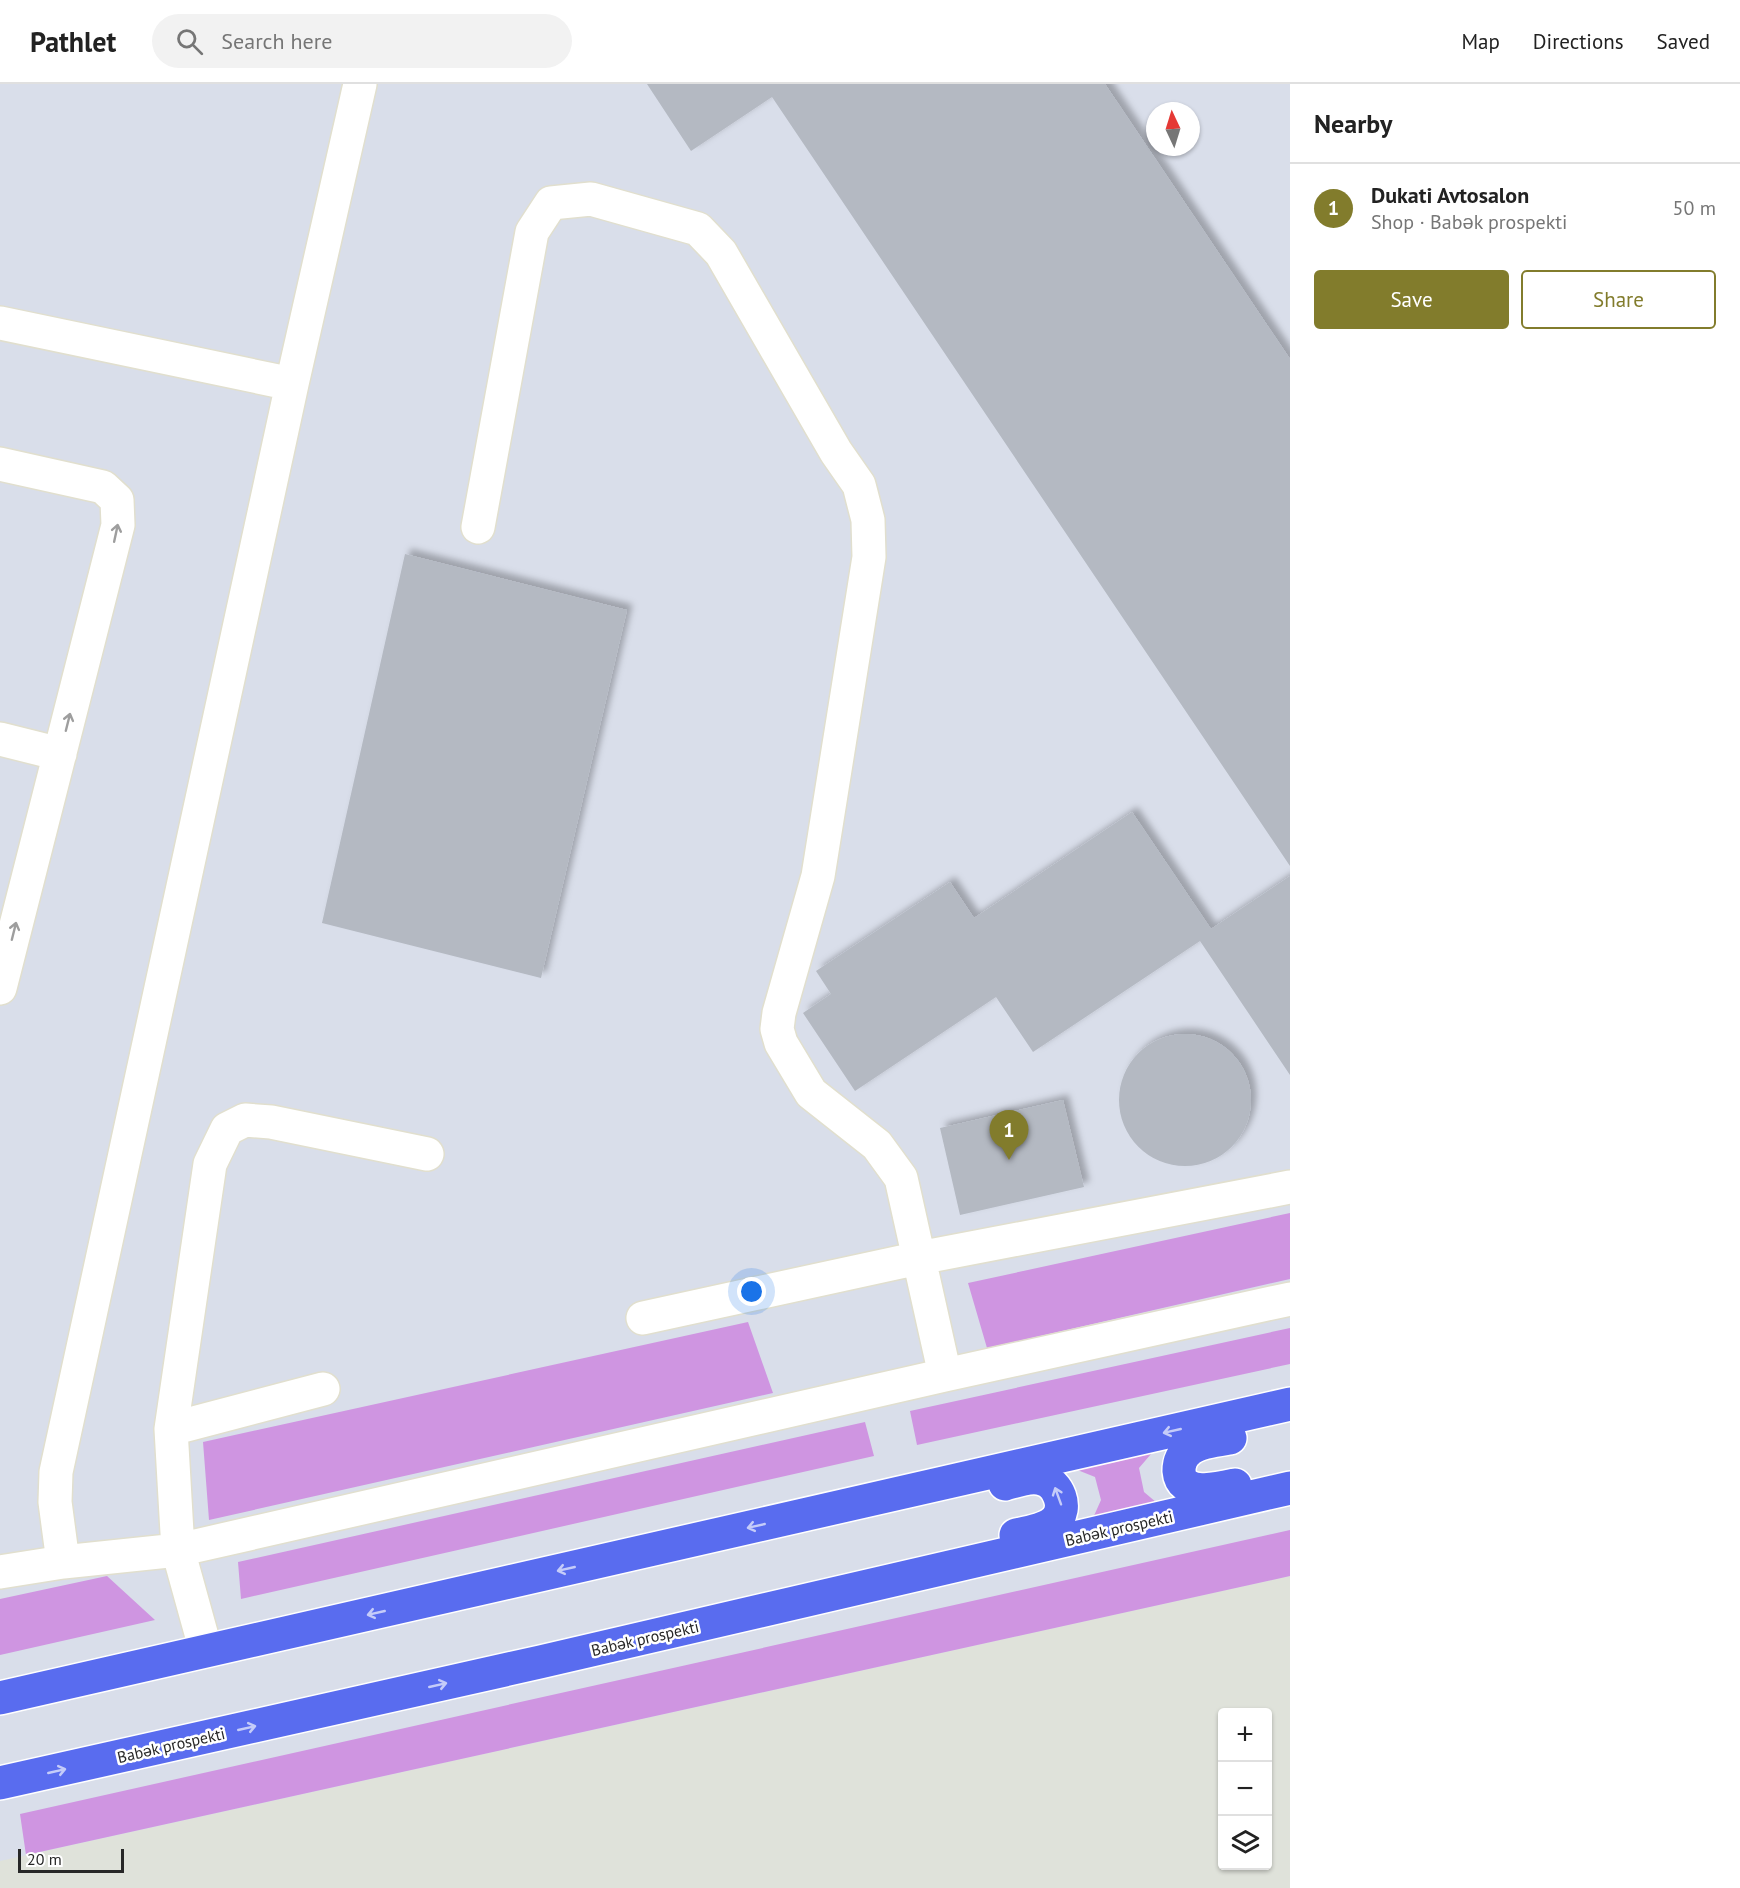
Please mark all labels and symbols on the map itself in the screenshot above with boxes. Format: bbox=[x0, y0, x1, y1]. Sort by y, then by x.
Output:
north arrow bbox=[1146, 102, 1200, 156]
one-way arrow bbox=[111, 524, 122, 543]
one-way arrow bbox=[63, 713, 74, 732]
one-way arrow bbox=[9, 922, 21, 941]
pin: 1 bbox=[990, 1110, 1028, 1160]
your location bbox=[737, 1277, 766, 1306]
one-way arrow bbox=[1162, 1426, 1181, 1438]
one-way arrow bbox=[1051, 1488, 1062, 1506]
street label: Babək prospekti bbox=[1063, 1506, 1175, 1550]
one-way arrow bbox=[747, 1521, 766, 1532]
one-way arrow bbox=[557, 1564, 576, 1576]
one-way arrow bbox=[367, 1607, 386, 1619]
street label: Babək prospekti bbox=[589, 1616, 701, 1660]
one-way arrow bbox=[428, 1679, 447, 1691]
one-way arrow bbox=[238, 1722, 257, 1734]
street label: Babək prospekti bbox=[115, 1723, 227, 1767]
one-way arrow bbox=[47, 1764, 66, 1776]
scale bar bbox=[18, 1846, 124, 1874]

